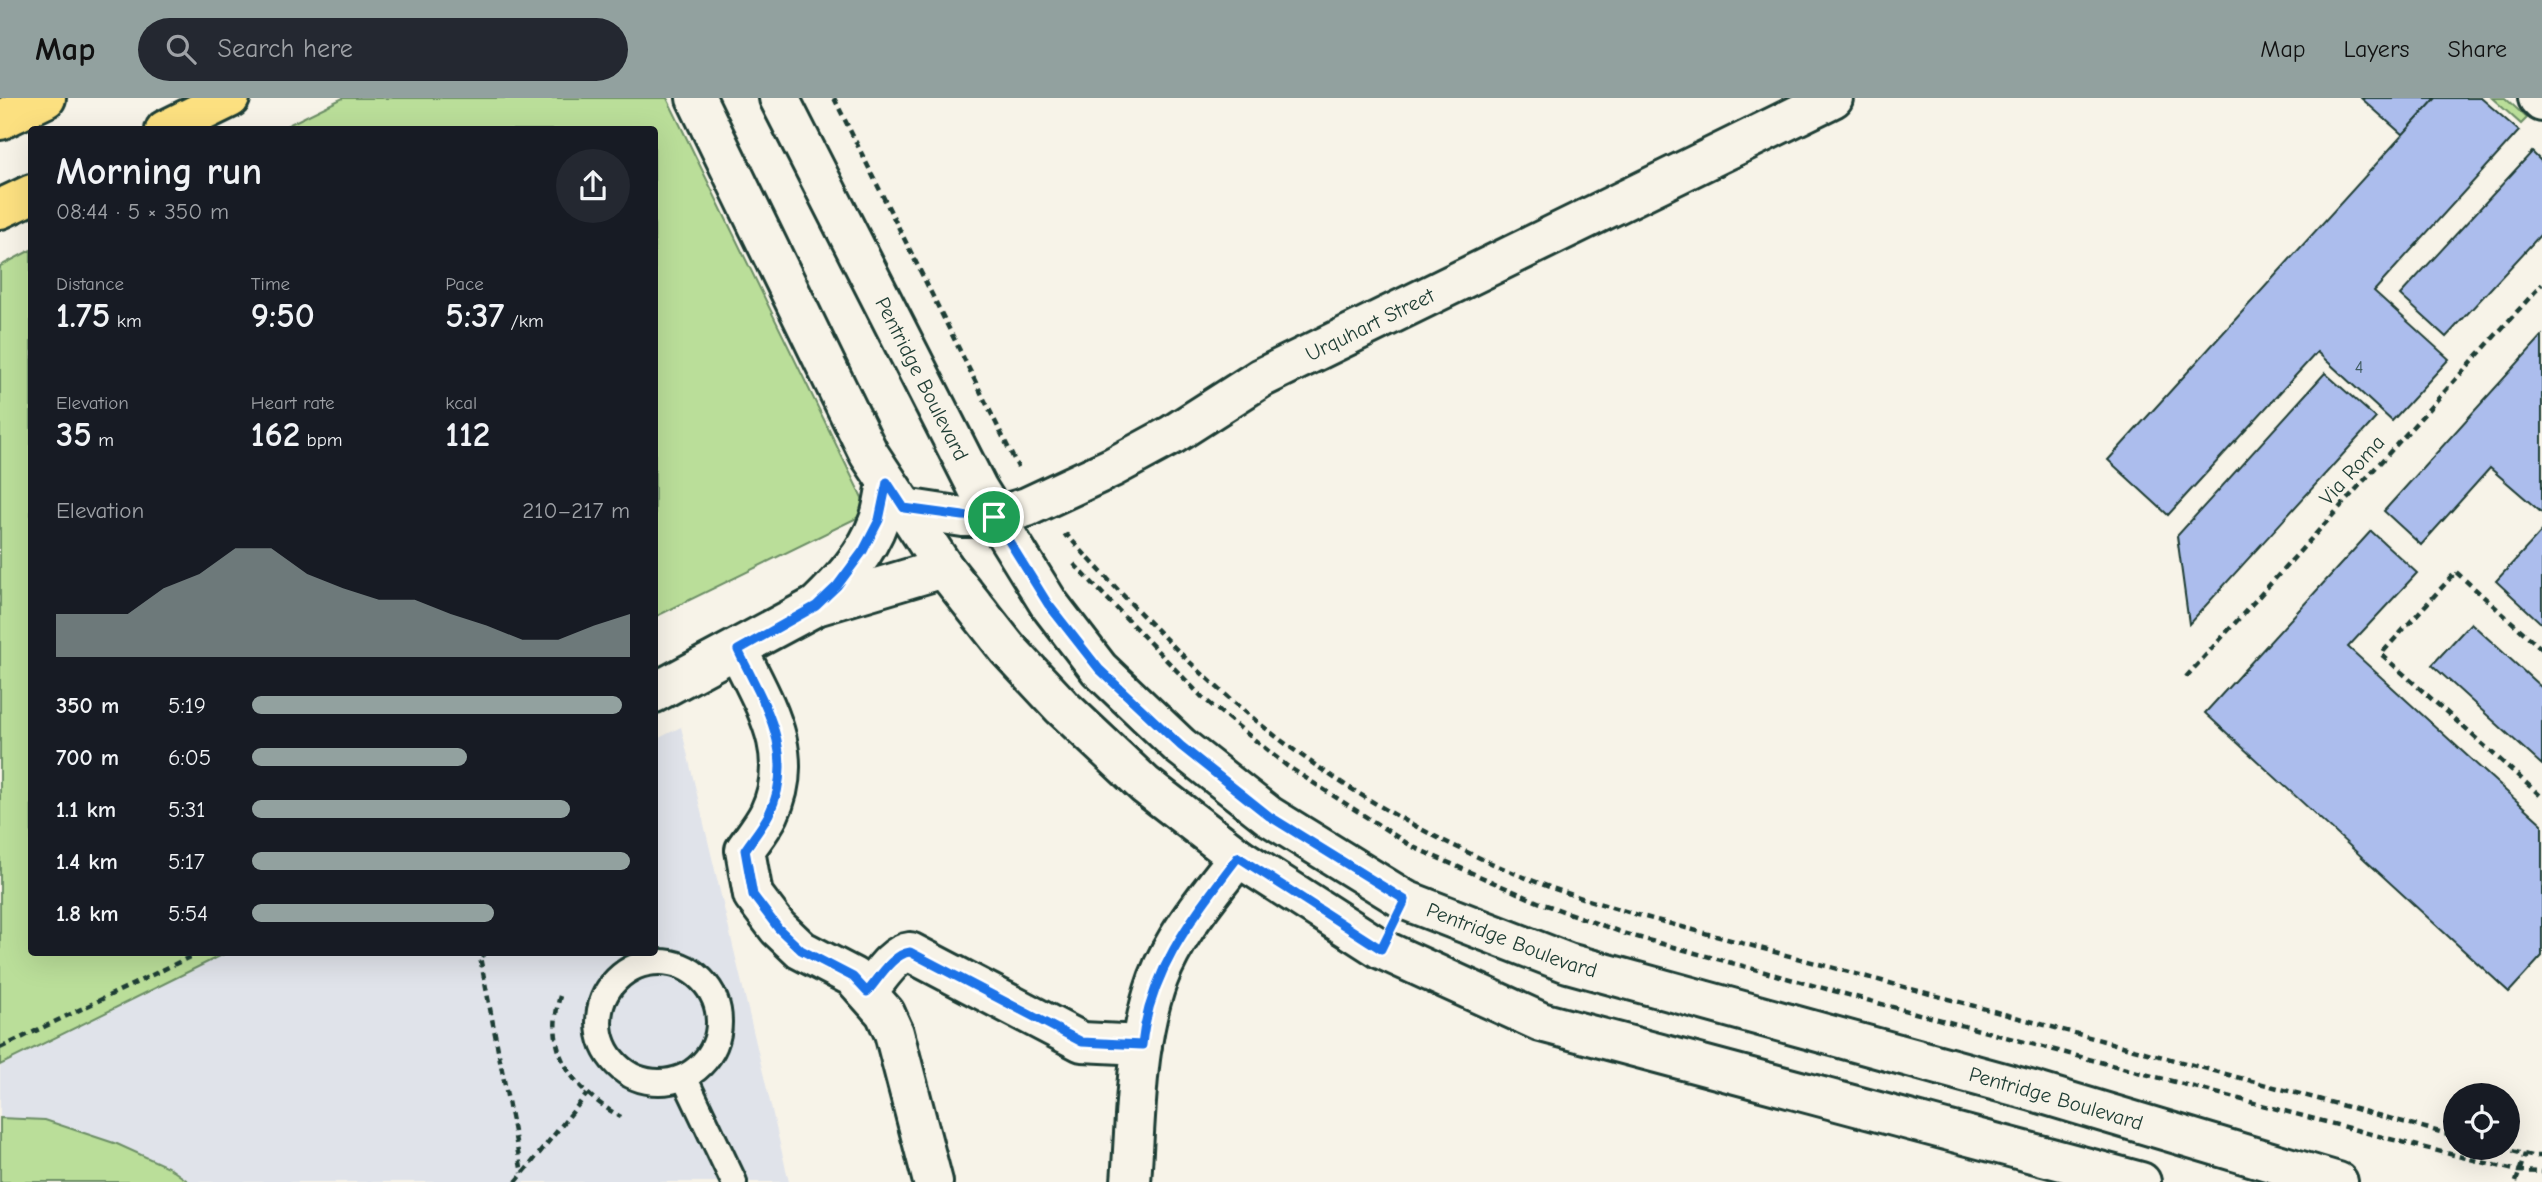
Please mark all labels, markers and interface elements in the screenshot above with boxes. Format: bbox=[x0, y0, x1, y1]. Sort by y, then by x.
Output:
search box bbox=[138, 18, 628, 81]
text: Map bbox=[35, 30, 96, 68]
icon: search bbox=[162, 30, 200, 68]
text: Search here bbox=[218, 34, 353, 64]
text: Map bbox=[2260, 35, 2306, 63]
text: Layers bbox=[2344, 35, 2409, 63]
text: Share bbox=[2447, 35, 2507, 63]
button: share bbox=[556, 149, 630, 223]
text: Morning run bbox=[56, 150, 262, 194]
text: 08:44 · 5 × 350 m bbox=[56, 198, 229, 225]
text: Distance bbox=[56, 273, 124, 295]
text: Time bbox=[251, 273, 290, 295]
text: Pace bbox=[445, 273, 484, 295]
street label: Urquhart Street bbox=[1302, 283, 1439, 366]
street label: Pentridge Boulevard bbox=[870, 293, 973, 464]
text: 1.75 bbox=[56, 295, 110, 336]
text: 9:50 bbox=[251, 295, 315, 336]
text: 5:37 bbox=[445, 295, 504, 336]
text: km bbox=[110, 310, 142, 332]
text: /km bbox=[504, 310, 544, 332]
house number: 4 bbox=[2355, 357, 2363, 378]
text: Elevation bbox=[56, 392, 129, 414]
text: Heart rate bbox=[251, 392, 334, 414]
text: kcal bbox=[445, 392, 477, 414]
text: 35 bbox=[56, 414, 92, 455]
text: 162 bbox=[251, 414, 300, 455]
text: 112 bbox=[445, 414, 490, 455]
text: m bbox=[92, 429, 114, 451]
text: bpm bbox=[300, 429, 342, 451]
street label: Via Roma bbox=[2314, 430, 2390, 510]
pin bbox=[964, 487, 1024, 547]
text: Elevation bbox=[56, 497, 144, 524]
text: 210–217 m bbox=[522, 497, 630, 524]
icon: arrive bbox=[975, 498, 1013, 536]
text: 350 m bbox=[56, 692, 119, 719]
text: 5:19 bbox=[168, 692, 206, 719]
text: 700 m bbox=[56, 744, 119, 771]
text: 6:05 bbox=[168, 744, 211, 771]
text: 1.1 km bbox=[56, 796, 116, 823]
text: 5:31 bbox=[168, 796, 205, 823]
text: 1.4 km bbox=[56, 848, 118, 875]
text: 5:17 bbox=[168, 848, 205, 875]
street label: Pentridge Boulevard bbox=[1423, 898, 1600, 982]
text: 1.8 km bbox=[56, 900, 119, 927]
text: 5:54 bbox=[168, 900, 208, 927]
street label: Pentridge Boulevard bbox=[1966, 1062, 2146, 1135]
map controls bbox=[2443, 1083, 2520, 1160]
button: locate bbox=[2443, 1083, 2520, 1160]

